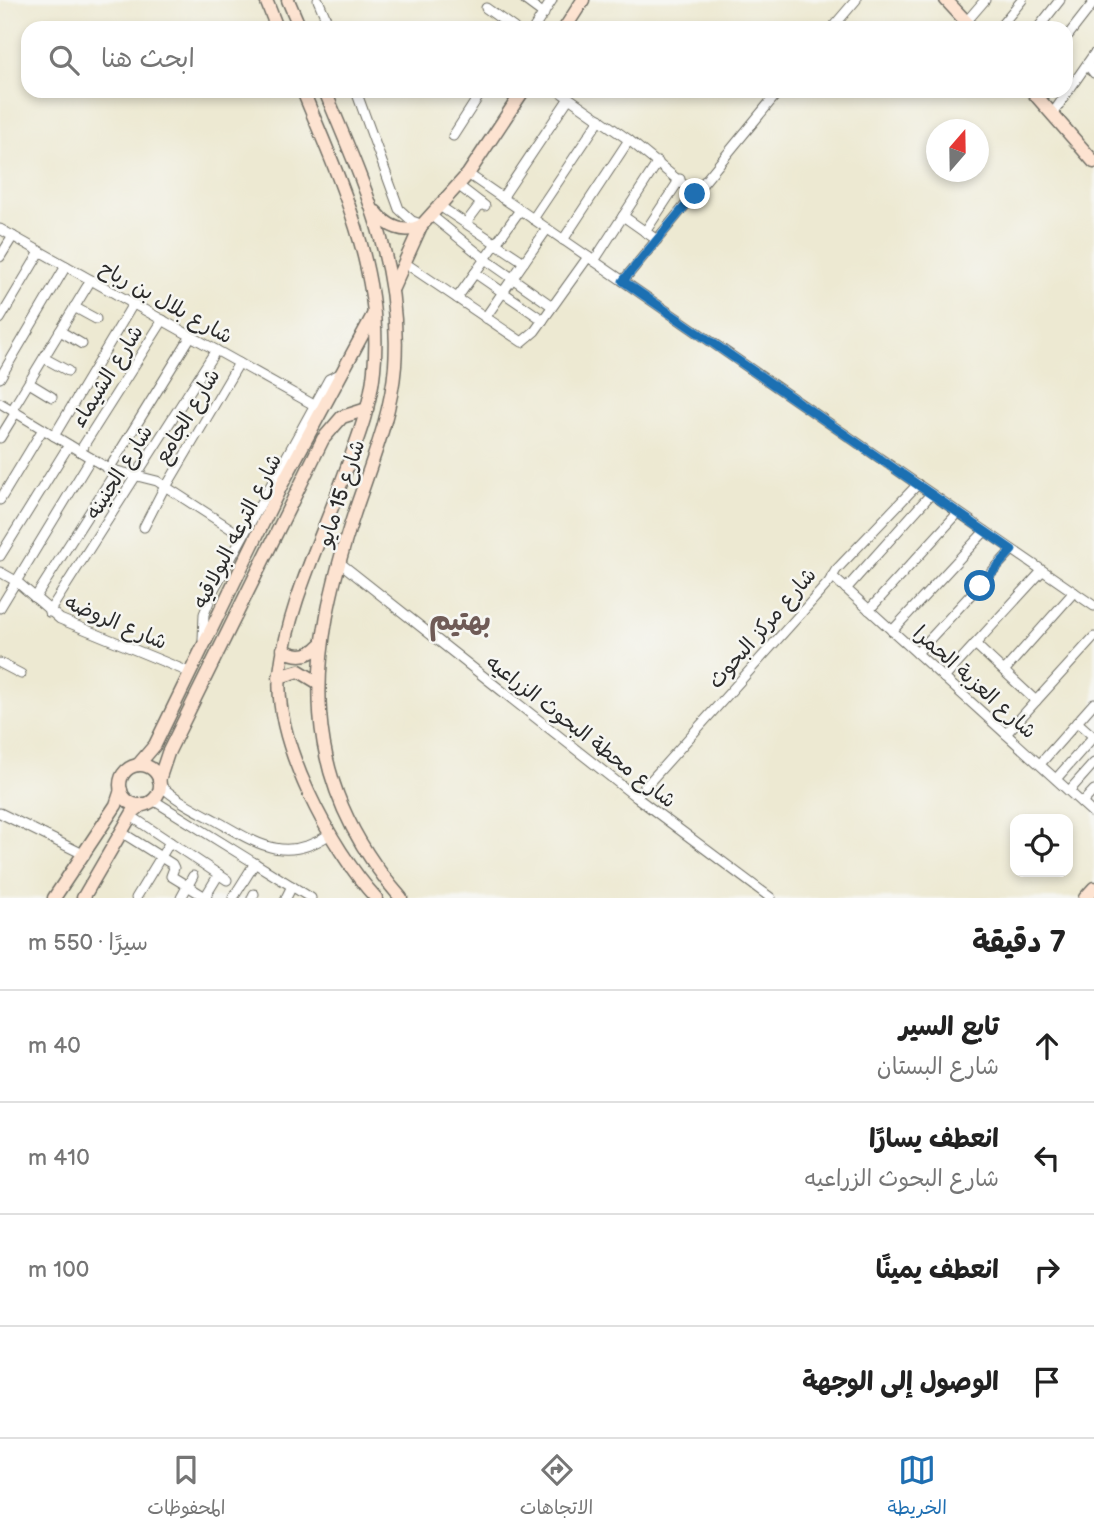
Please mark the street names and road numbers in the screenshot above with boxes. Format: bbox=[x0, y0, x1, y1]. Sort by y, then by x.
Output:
street label: شارع بلال بن رباح bbox=[94, 256, 237, 351]
street label: شارع الشيماء bbox=[66, 321, 150, 433]
street label: شارع الجامع bbox=[149, 364, 227, 469]
street label: شارع الجنينه bbox=[81, 421, 160, 525]
street label: شارع 15 مايو bbox=[312, 437, 372, 552]
street label: شارع الترعه البولاقيه bbox=[188, 450, 289, 614]
street label: شارع مركز البحوث bbox=[703, 563, 823, 695]
street label: شارع الروضه bbox=[60, 590, 171, 657]
street label: شارع العزبة الحمرا bbox=[907, 621, 1041, 746]
street label: شارع محطة البحوث الزراعيه bbox=[479, 649, 681, 815]

